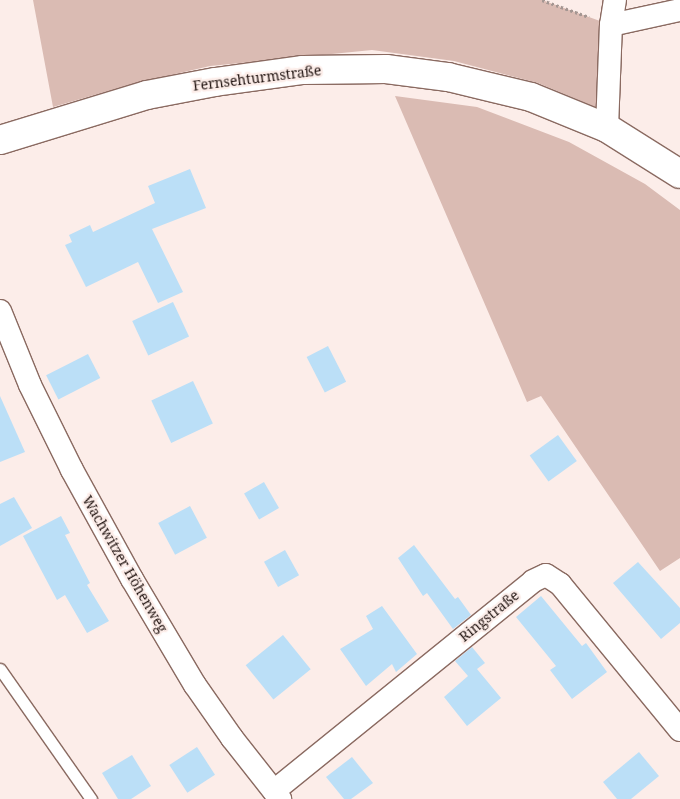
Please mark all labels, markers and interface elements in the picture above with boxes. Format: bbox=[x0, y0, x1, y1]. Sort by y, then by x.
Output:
street label: Fernsehturmstraße bbox=[192, 62, 322, 94]
street label: Wachwitzer Höhenweg bbox=[79, 493, 171, 635]
street label: Ringstraße bbox=[456, 587, 522, 645]

